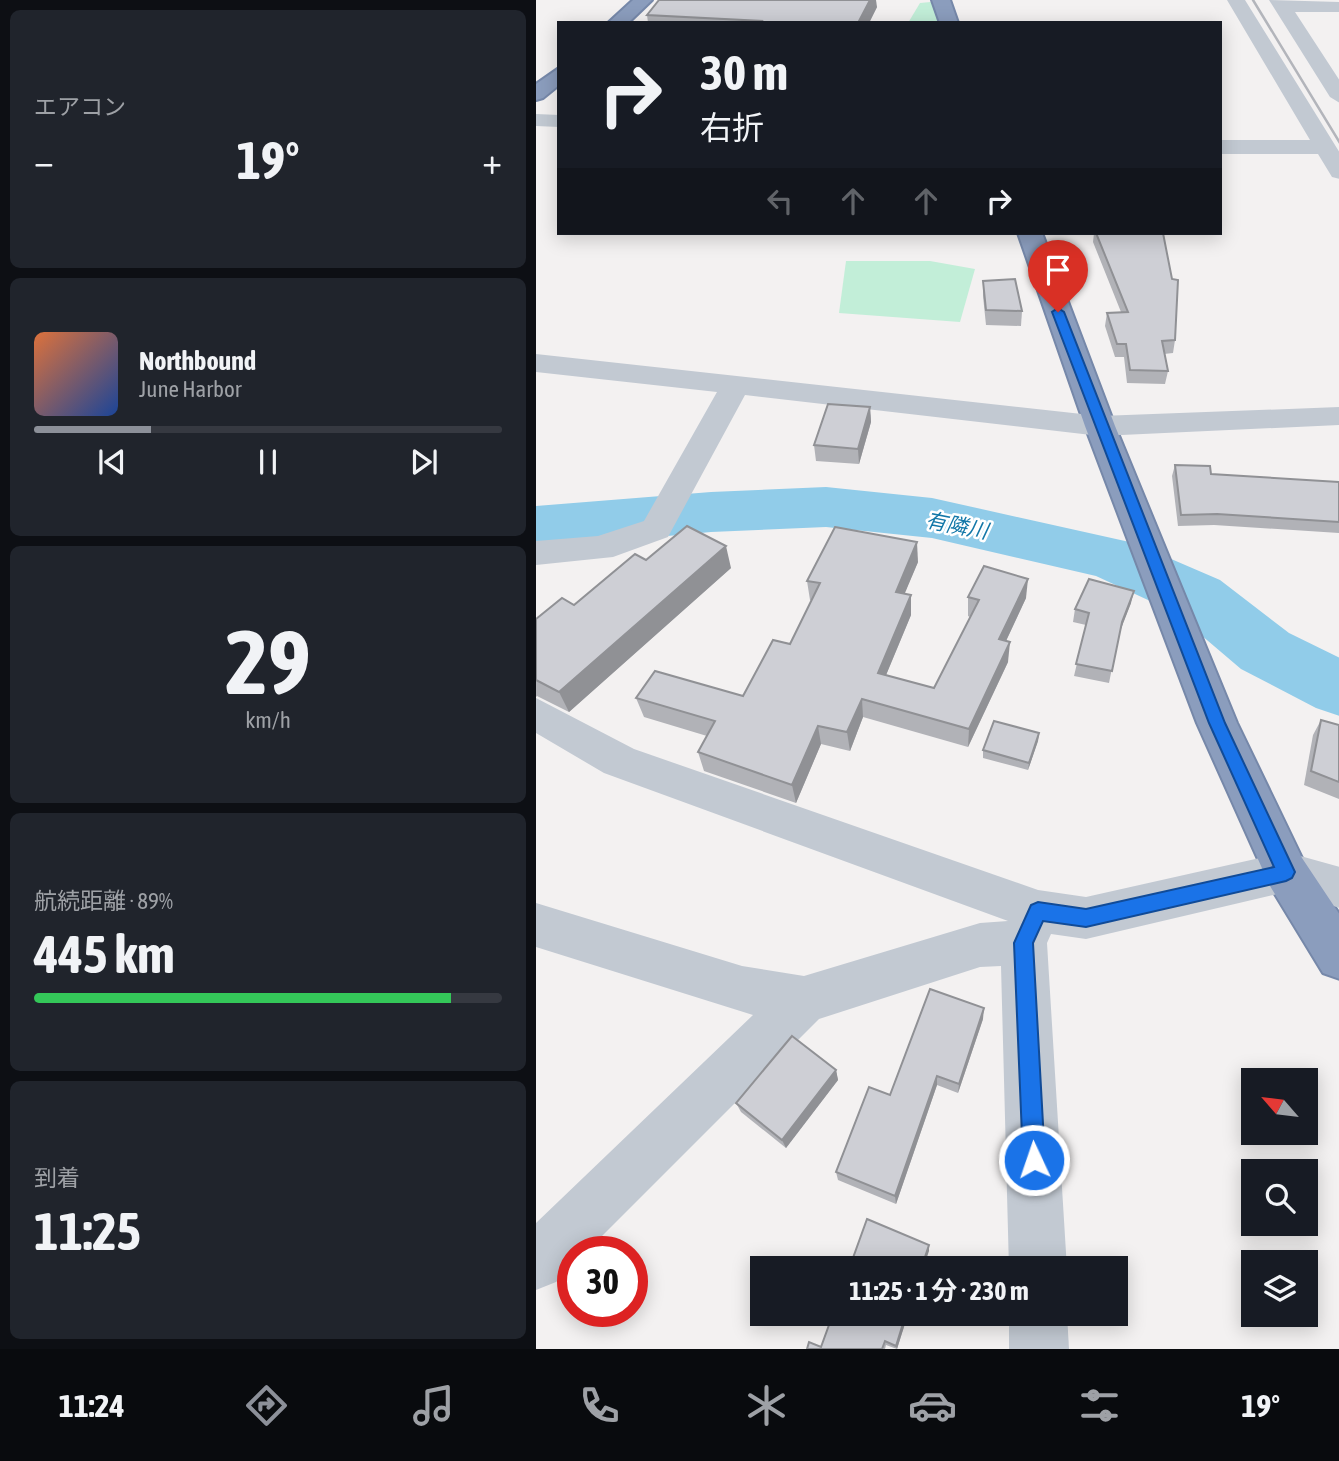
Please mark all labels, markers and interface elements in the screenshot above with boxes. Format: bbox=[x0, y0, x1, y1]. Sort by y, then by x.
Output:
text: 30 m bbox=[700, 44, 788, 100]
icon: right bbox=[585, 49, 676, 140]
text: エアコン bbox=[34, 94, 126, 120]
text: 右折 bbox=[700, 109, 764, 146]
text: 19° bbox=[236, 130, 300, 190]
text: − bbox=[34, 139, 54, 182]
text: + bbox=[482, 139, 502, 182]
icon: left bbox=[761, 182, 799, 220]
icon: ahead bbox=[834, 182, 872, 220]
icon: ahead bbox=[907, 182, 945, 220]
icon: right bbox=[980, 182, 1018, 220]
pin bbox=[1028, 240, 1088, 312]
icon: arrive bbox=[1039, 251, 1077, 289]
text: Northbound bbox=[139, 346, 256, 376]
text: June Harbor bbox=[139, 376, 242, 402]
icon: previous bbox=[93, 443, 131, 481]
icon: pause bbox=[249, 443, 287, 481]
icon: next bbox=[405, 443, 443, 481]
water label: 有隣川 bbox=[924, 507, 992, 543]
text: 29 bbox=[225, 609, 311, 713]
text: km/h bbox=[245, 707, 291, 733]
text: 航続距離 · 89% bbox=[34, 888, 173, 914]
text: 445 km bbox=[34, 924, 175, 984]
north arrow bbox=[1241, 1068, 1318, 1144]
map controls bbox=[1241, 1068, 1318, 1327]
position arrow bbox=[997, 1123, 1071, 1197]
button: search bbox=[1241, 1159, 1318, 1236]
text: 到着 bbox=[34, 1165, 80, 1191]
text: 11:25 bbox=[34, 1201, 141, 1261]
speed limit sign: 30 bbox=[557, 1236, 648, 1327]
button: layers bbox=[1241, 1250, 1318, 1327]
text: 11:25 · 1 分 · 230 m bbox=[849, 1276, 1029, 1306]
icon: directions bbox=[242, 1381, 291, 1430]
icon: music bbox=[409, 1381, 458, 1430]
icon: phone bbox=[575, 1381, 624, 1430]
icon: climate bbox=[742, 1381, 791, 1430]
icon: car bbox=[908, 1381, 957, 1430]
icon: filters bbox=[1075, 1381, 1124, 1430]
text: 11:24 bbox=[59, 1387, 125, 1424]
text: 19° bbox=[1241, 1387, 1280, 1424]

